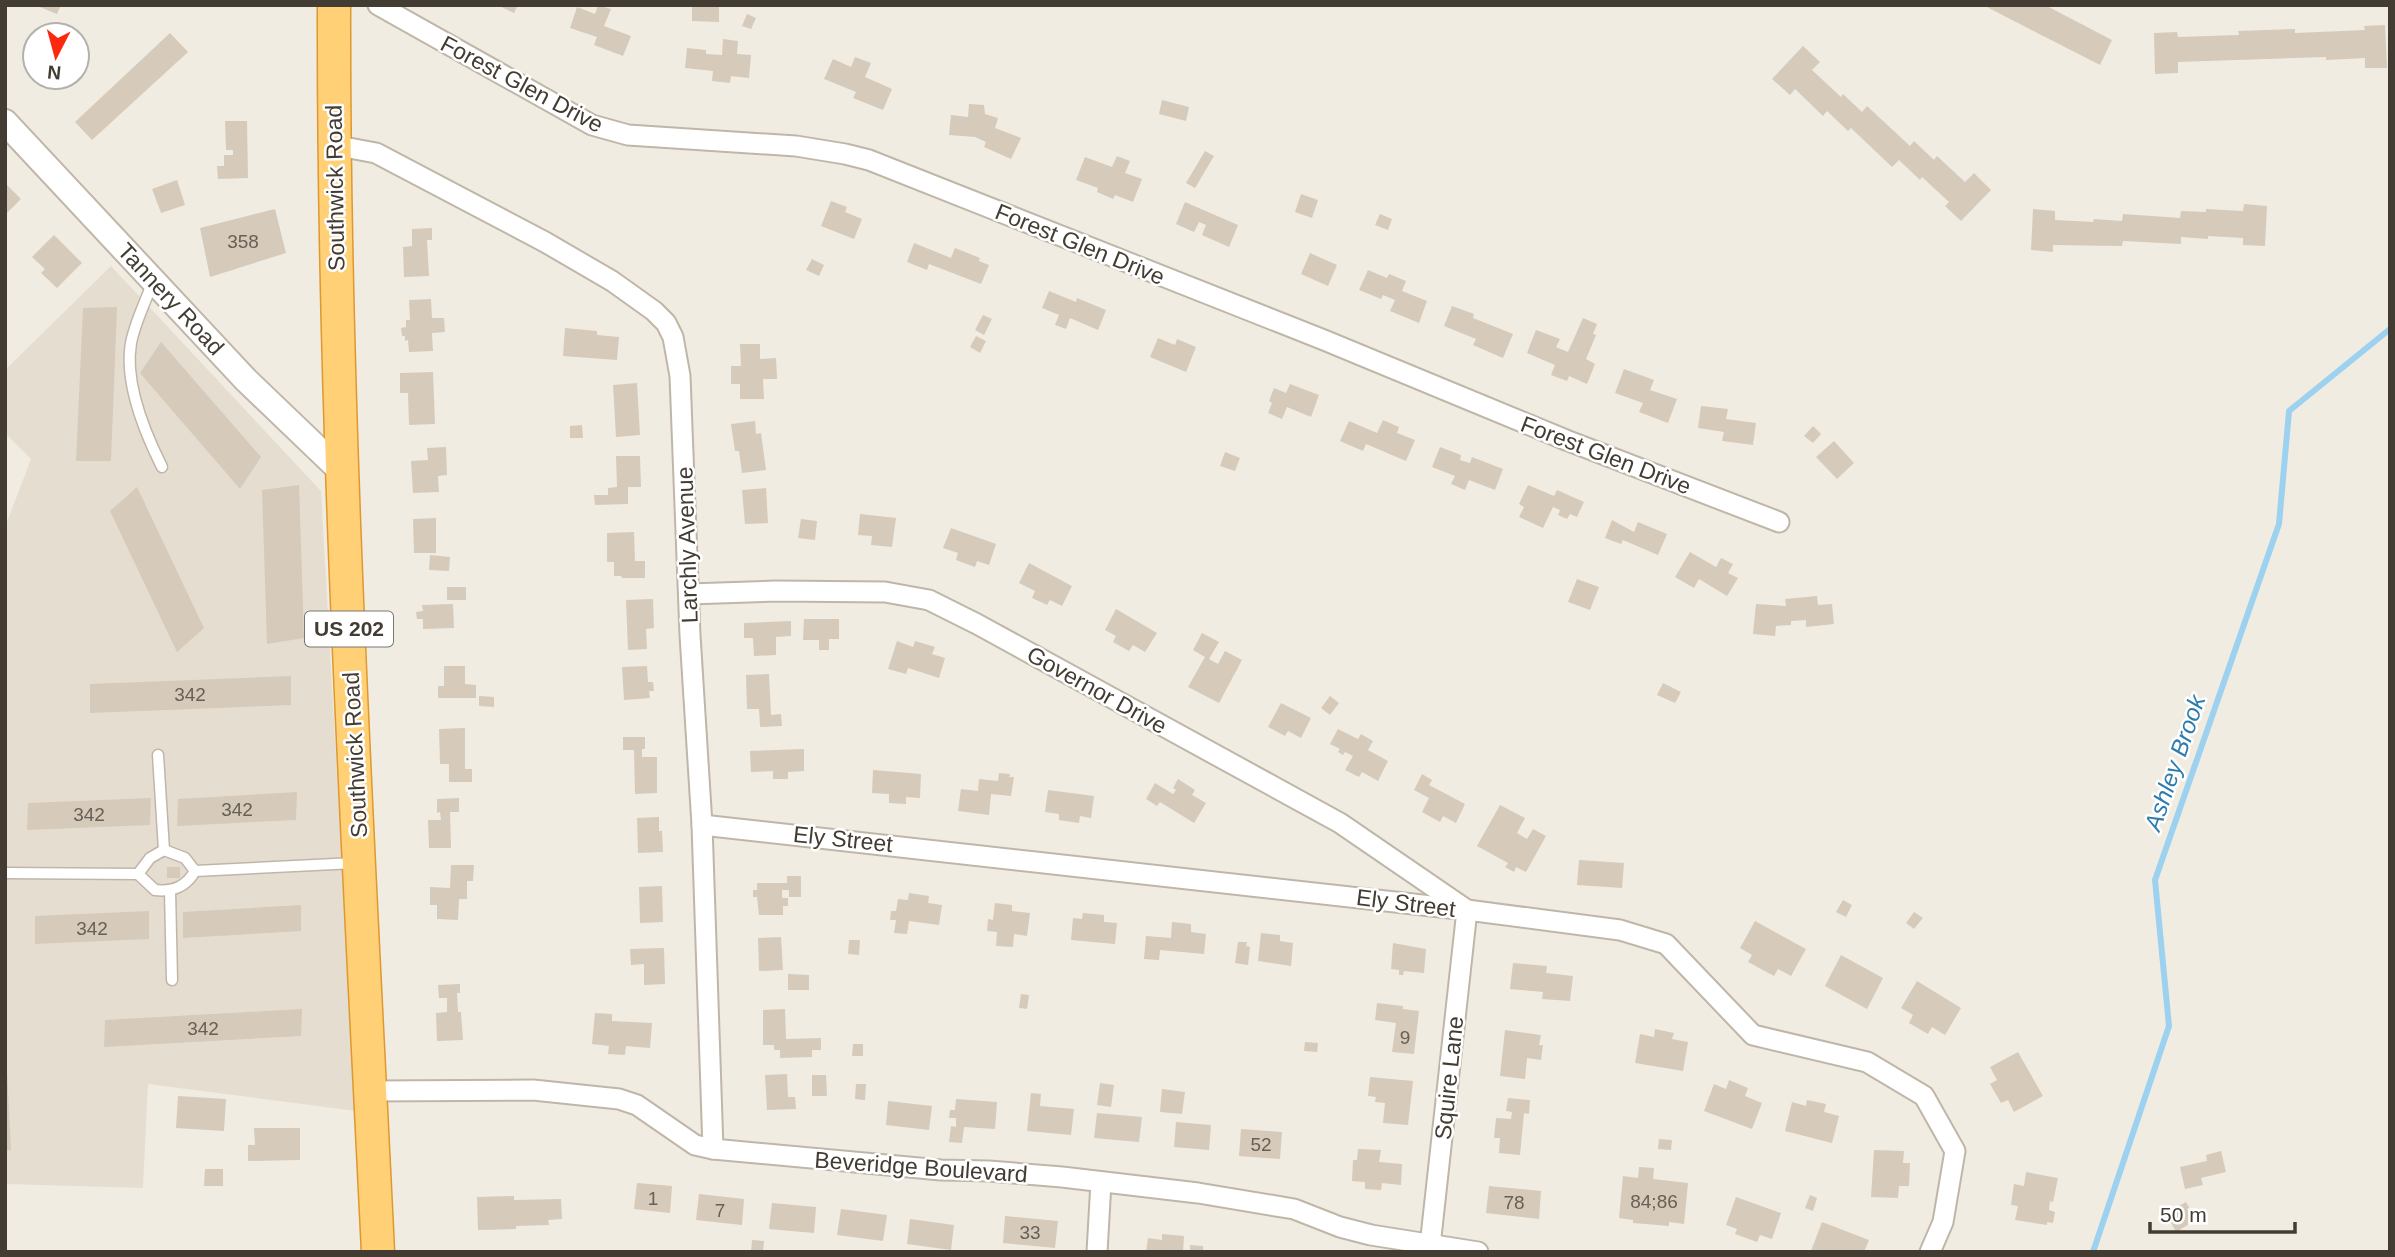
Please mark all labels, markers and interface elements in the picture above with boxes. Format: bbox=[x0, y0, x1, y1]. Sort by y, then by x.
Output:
north arrow bbox=[21, 21, 91, 91]
street label: Forest Glen Drive bbox=[436, 30, 608, 138]
text: N bbox=[46, 61, 62, 84]
street label: Southwick Road bbox=[321, 105, 349, 271]
street label: Forest Glen Drive bbox=[992, 198, 1168, 290]
house number: 358 bbox=[227, 231, 259, 252]
street label: Tannery Road bbox=[113, 238, 229, 360]
street label: Forest Glen Drive bbox=[1517, 411, 1695, 499]
street label: Larchly Avenue bbox=[671, 466, 703, 624]
road number: US 202 bbox=[305, 612, 393, 646]
street label: Governor Drive bbox=[1023, 641, 1171, 739]
street label: Southwick Road bbox=[338, 671, 372, 839]
house number: 342 bbox=[174, 684, 206, 705]
water label: Ashley Brook bbox=[2138, 690, 2211, 836]
house number: 342 bbox=[221, 799, 253, 820]
house number: 342 bbox=[73, 804, 105, 825]
street label: Ely Street bbox=[792, 821, 895, 857]
street label: Ely Street bbox=[1355, 884, 1458, 922]
house number: 342 bbox=[76, 918, 108, 939]
street label: Squire Lane bbox=[1430, 1015, 1468, 1141]
house number: 342 bbox=[187, 1018, 219, 1039]
house number: 9 bbox=[1400, 1027, 1410, 1048]
house number: 52 bbox=[1250, 1134, 1272, 1155]
street label: Beveridge Boulevard bbox=[814, 1147, 1028, 1187]
house number: 1 bbox=[648, 1188, 658, 1209]
scale bar bbox=[2150, 1190, 2295, 1234]
house number: 84;86 bbox=[1630, 1191, 1678, 1212]
house number: 78 bbox=[1503, 1192, 1525, 1213]
house number: 7 bbox=[715, 1200, 725, 1221]
text: 50 m bbox=[2160, 1203, 2207, 1226]
house number: 33 bbox=[1019, 1222, 1041, 1243]

